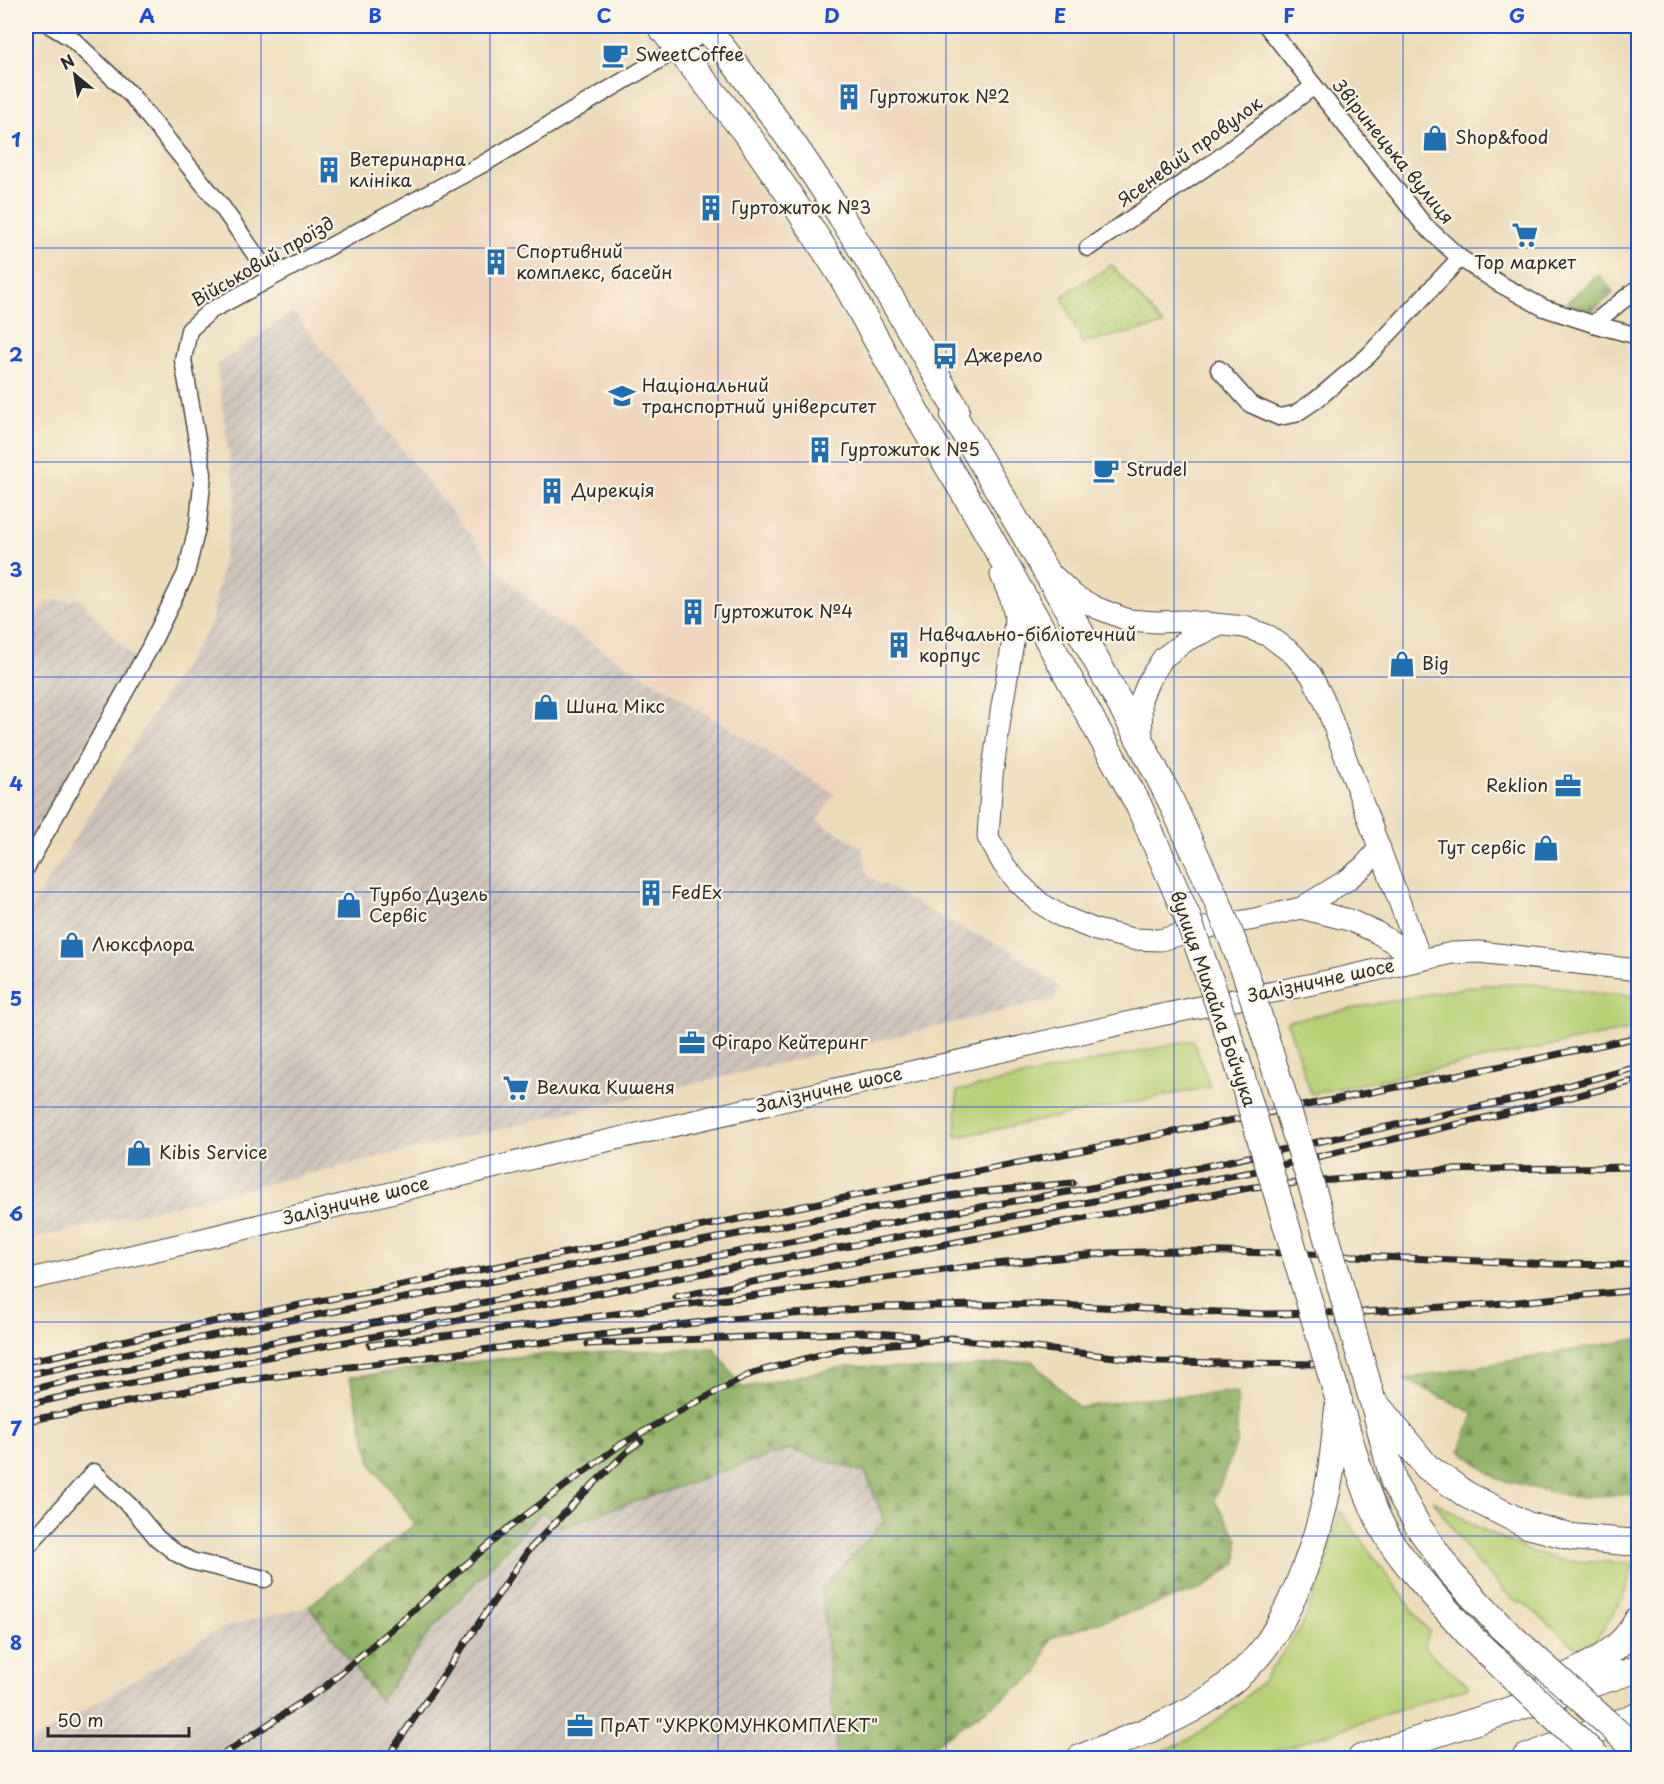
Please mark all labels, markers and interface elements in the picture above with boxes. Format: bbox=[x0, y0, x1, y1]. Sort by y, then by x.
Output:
text: A bbox=[139, 0, 155, 30]
text: B bbox=[368, 0, 382, 30]
text: C bbox=[596, 0, 612, 30]
text: D bbox=[824, 0, 840, 30]
text: E bbox=[1054, 0, 1066, 30]
text: F bbox=[1283, 0, 1295, 30]
text: G bbox=[1509, 0, 1525, 30]
cafe icon: SweetCoffee bbox=[600, 40, 630, 70]
place label: SweetCoffee bbox=[635, 40, 744, 67]
north arrow bbox=[45, 45, 105, 105]
text: N bbox=[56, 48, 78, 75]
street label: Звіринецька вулиця bbox=[1327, 72, 1461, 229]
building icon: Гуртожиток №2 bbox=[834, 82, 864, 112]
place label: Гуртожиток №2 bbox=[869, 82, 1010, 109]
street label: Ясеневий провулок bbox=[1111, 89, 1267, 213]
shop icon: Shop&food bbox=[1420, 123, 1450, 153]
place label: Shop&food bbox=[1455, 123, 1548, 150]
text: 1 bbox=[11, 124, 21, 154]
place label: Ветеринарна клініка bbox=[349, 145, 467, 193]
building icon: Ветеринарна клініка bbox=[314, 155, 344, 185]
building icon: Гуртожиток №3 bbox=[696, 193, 726, 223]
place label: Гуртожиток №3 bbox=[731, 193, 871, 220]
street label: Військовий проїзд bbox=[186, 209, 339, 313]
supermarket icon: Top маркет bbox=[1510, 220, 1540, 250]
place label: Спортивний комплекс, басейн bbox=[516, 237, 673, 285]
building icon: Спортивний комплекс, басейн bbox=[481, 247, 511, 277]
place label: Top маркет bbox=[1474, 248, 1576, 275]
text: 2 bbox=[9, 339, 23, 369]
bus stop icon: Джерело bbox=[930, 341, 960, 371]
place label: Джерело bbox=[964, 341, 1043, 368]
place label: Національний транспортний університет bbox=[642, 371, 877, 419]
school or university icon: Національний транспортний університет bbox=[607, 381, 637, 411]
building icon: Гуртожиток №5 bbox=[805, 435, 835, 465]
place label: Гуртожиток №5 bbox=[840, 435, 980, 462]
cafe icon: Strudel bbox=[1091, 455, 1121, 485]
place label: Strudel bbox=[1126, 455, 1187, 482]
building icon: Дирекція bbox=[537, 476, 567, 506]
place label: Дирекція bbox=[571, 476, 655, 503]
text: 3 bbox=[9, 554, 23, 584]
building icon: Гуртожиток №4 bbox=[678, 597, 708, 627]
place label: Гуртожиток №4 bbox=[713, 597, 853, 624]
place label: Навчально-бібліотечний корпус bbox=[919, 620, 1136, 668]
building icon: Навчально-бібліотечний корпус bbox=[884, 630, 914, 660]
shop icon: Big bbox=[1387, 649, 1417, 679]
place label: Big bbox=[1422, 649, 1449, 676]
shop icon: Шина Мікс bbox=[531, 692, 561, 722]
place label: Шина Мікс bbox=[566, 692, 665, 719]
text: 4 bbox=[9, 768, 23, 798]
place label: Reklion bbox=[1486, 771, 1548, 798]
office icon: Reklion bbox=[1553, 771, 1583, 801]
place label: Тут сервіс bbox=[1437, 833, 1526, 860]
shop icon: Тут сервіс bbox=[1531, 833, 1561, 863]
building icon: FedEx bbox=[636, 878, 666, 908]
place label: FedEx bbox=[671, 878, 722, 905]
place label: Турбо Дизель Сервіс bbox=[369, 880, 488, 928]
street label: вулиця Михайла Бойчука bbox=[1165, 887, 1264, 1111]
shop icon: Турбо Дизель Сервіс bbox=[334, 890, 364, 920]
shop icon: Люксфлора bbox=[57, 930, 87, 960]
place label: Люксфлора bbox=[92, 930, 195, 957]
street label: Залізничне шосе bbox=[1244, 951, 1397, 1009]
text: 5 bbox=[10, 983, 22, 1013]
office icon: Фігаро Кейтеринг bbox=[677, 1028, 707, 1058]
place label: Фігаро Кейтеринг bbox=[712, 1028, 869, 1055]
street label: Залізничне шосе bbox=[752, 1059, 905, 1119]
supermarket icon: Велика Кишеня bbox=[501, 1073, 531, 1103]
place label: Велика Кишеня bbox=[536, 1073, 675, 1100]
shop icon: Kibis Service bbox=[124, 1138, 154, 1168]
place label: Kibis Service bbox=[159, 1138, 268, 1165]
street label: Залізничне шосе bbox=[279, 1168, 432, 1231]
text: 6 bbox=[9, 1198, 23, 1228]
text: 7 bbox=[10, 1413, 22, 1443]
text: 8 bbox=[10, 1627, 22, 1657]
scale bar bbox=[48, 1700, 189, 1738]
text: 50 m bbox=[57, 1706, 104, 1733]
office icon: ПрАТ "УКРКОМУНКОМПЛЕКТ" bbox=[565, 1711, 595, 1741]
place label: ПрАТ "УКРКОМУНКОМПЛЕКТ" bbox=[600, 1711, 878, 1738]

